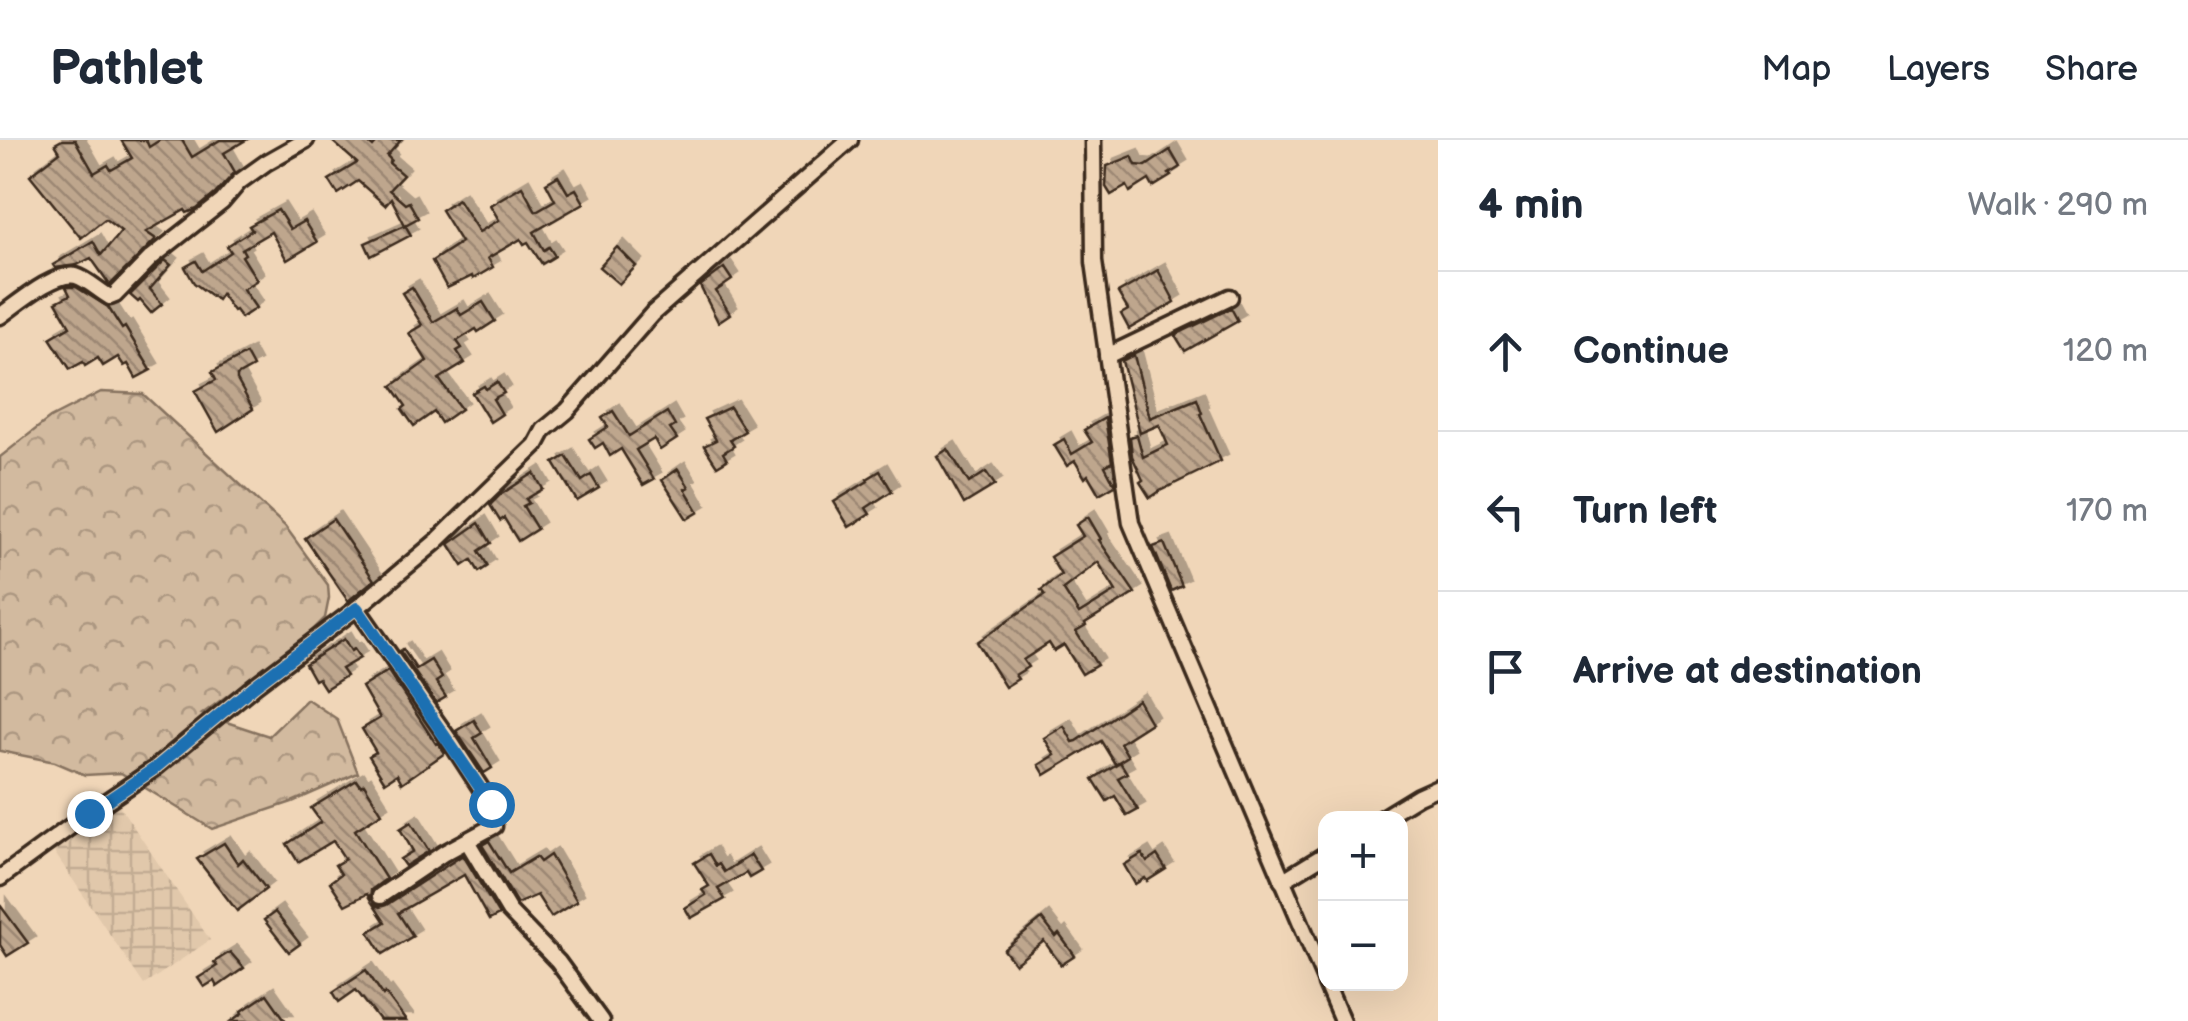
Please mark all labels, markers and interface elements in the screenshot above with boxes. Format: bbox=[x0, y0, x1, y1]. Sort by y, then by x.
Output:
text: Pathlet bbox=[50, 41, 203, 98]
text: Map bbox=[1761, 48, 1832, 91]
text: Layers bbox=[1887, 48, 1990, 91]
text: Share bbox=[2045, 48, 2138, 91]
text: 4 min bbox=[1478, 180, 1584, 231]
text: Walk · 290 m bbox=[1968, 186, 2148, 225]
icon: ahead bbox=[1478, 324, 1533, 379]
text: Continue bbox=[1573, 329, 1729, 374]
text: 120 m bbox=[2063, 332, 2148, 371]
icon: left bbox=[1478, 484, 1533, 539]
text: Turn left bbox=[1573, 489, 1717, 534]
text: 170 m bbox=[2066, 492, 2148, 531]
icon: arrive bbox=[1478, 644, 1533, 699]
text: Arrive at destination bbox=[1573, 649, 1922, 694]
route start bbox=[469, 782, 515, 828]
route end bbox=[67, 791, 113, 837]
map controls bbox=[1318, 811, 1408, 991]
button: + bbox=[1318, 811, 1408, 901]
button: − bbox=[1318, 901, 1408, 991]

